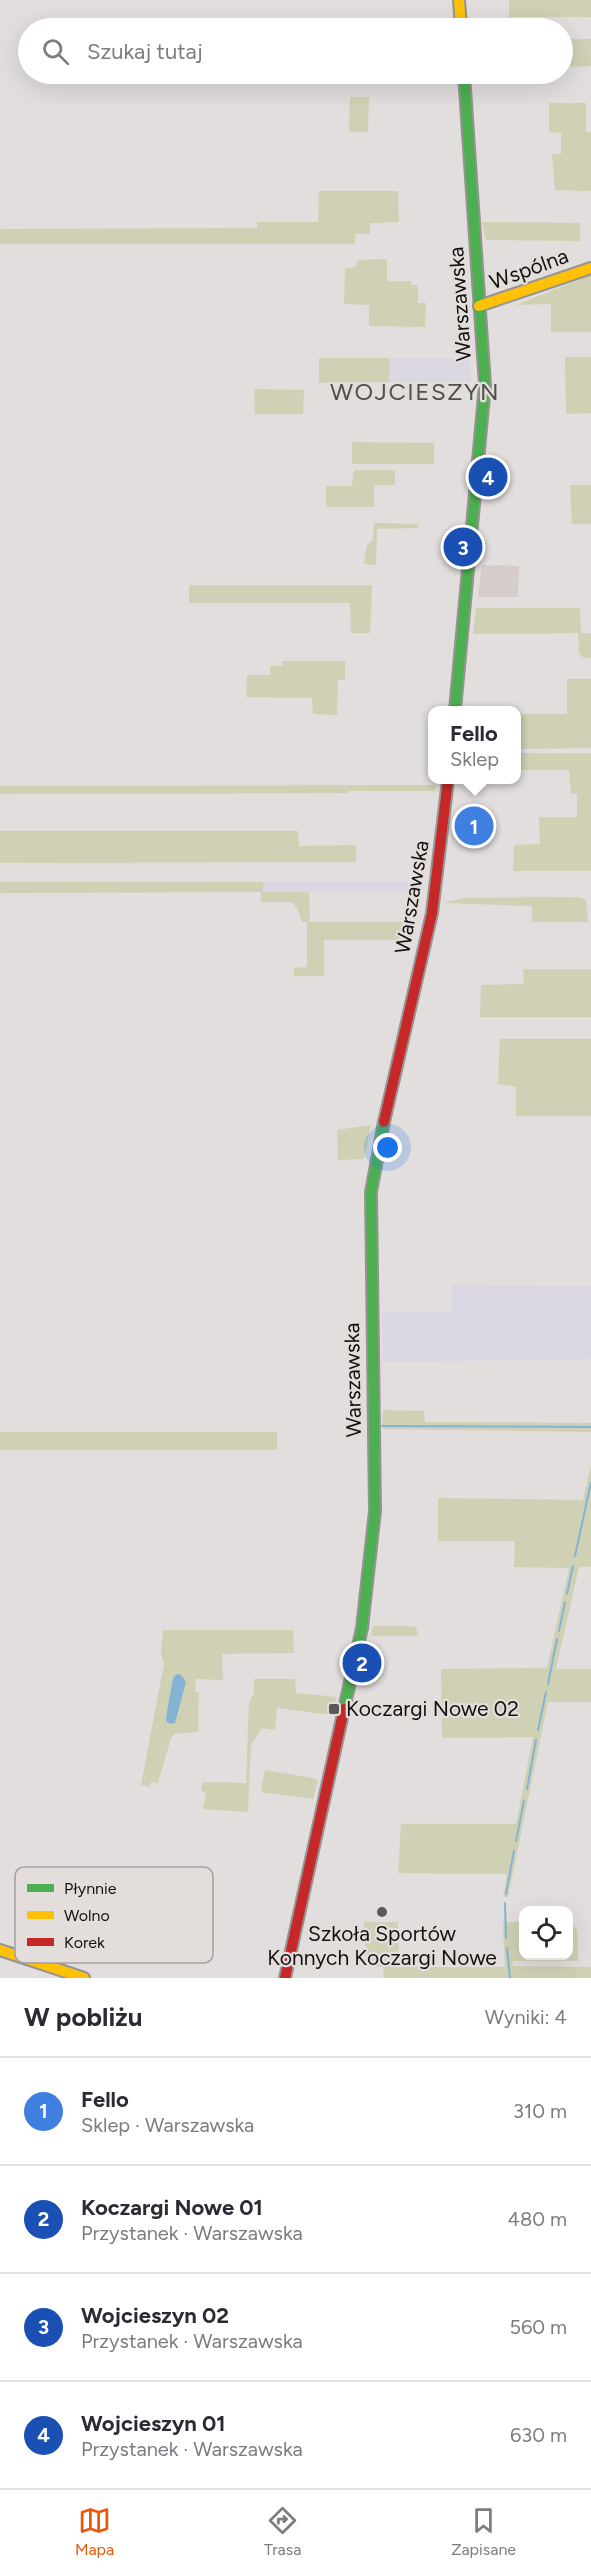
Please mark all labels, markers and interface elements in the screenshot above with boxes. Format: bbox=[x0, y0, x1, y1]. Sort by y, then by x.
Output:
search box bbox=[18, 18, 573, 84]
icon: search bbox=[39, 35, 72, 68]
text: Szukaj tutaj bbox=[87, 38, 203, 65]
street label: Wspólna bbox=[486, 243, 571, 294]
street label: Warszawska bbox=[443, 246, 476, 362]
district label: WOJCIESZYN bbox=[330, 377, 500, 406]
pin: 4 bbox=[468, 454, 508, 500]
pin: 3 bbox=[444, 524, 482, 570]
popup bbox=[428, 706, 521, 784]
text: Fello bbox=[450, 720, 498, 747]
text: Sklep bbox=[450, 747, 499, 771]
pin: 1 bbox=[454, 804, 494, 848]
street label: Warszawska bbox=[389, 838, 434, 956]
your location bbox=[373, 1133, 402, 1162]
street label: Warszawska bbox=[339, 1322, 366, 1438]
pin: 2 bbox=[342, 1640, 382, 1686]
place label: Koczargi Nowe 02 bbox=[346, 1696, 519, 1721]
marker: Koczargi Nowe 02 bbox=[327, 1702, 341, 1716]
legend bbox=[15, 1867, 213, 1963]
text: Płynnie bbox=[64, 1879, 117, 1898]
marker: Szkoła Sportów Konnych Koczargi Nowe bbox=[375, 1905, 389, 1919]
text: Wolno bbox=[64, 1906, 110, 1925]
map controls bbox=[519, 1906, 573, 1960]
button: locate bbox=[519, 1906, 573, 1960]
place label: Szkoła Sportów Konnych Koczargi Nowe bbox=[267, 1921, 497, 1970]
text: Korek bbox=[64, 1933, 105, 1952]
text: W pobliżu bbox=[24, 2001, 142, 2033]
text: Wyniki: 4 bbox=[485, 2005, 567, 2029]
text: Fello bbox=[81, 2086, 129, 2113]
text: 1 bbox=[39, 2099, 48, 2123]
text: 310 m bbox=[513, 2099, 567, 2123]
text: Sklep · Warszawska bbox=[81, 2113, 254, 2137]
text: Koczargi Nowe 01 bbox=[81, 2194, 263, 2221]
text: 2 bbox=[38, 2207, 49, 2231]
text: 480 m bbox=[508, 2207, 567, 2231]
text: Przystanek · Warszawska bbox=[81, 2221, 303, 2245]
text: Wojcieszyn 02 bbox=[81, 2302, 229, 2329]
text: 3 bbox=[38, 2315, 49, 2339]
text: 560 m bbox=[509, 2315, 567, 2339]
text: Przystanek · Warszawska bbox=[81, 2329, 303, 2353]
text: Wojcieszyn 01 bbox=[81, 2410, 226, 2437]
text: 4 bbox=[37, 2423, 50, 2447]
text: 630 m bbox=[510, 2423, 567, 2447]
text: Przystanek · Warszawska bbox=[81, 2437, 303, 2461]
tab: Mapa bbox=[75, 2504, 114, 2559]
tab: Trasa bbox=[264, 2504, 301, 2559]
tab: Zapisane bbox=[451, 2504, 516, 2559]

